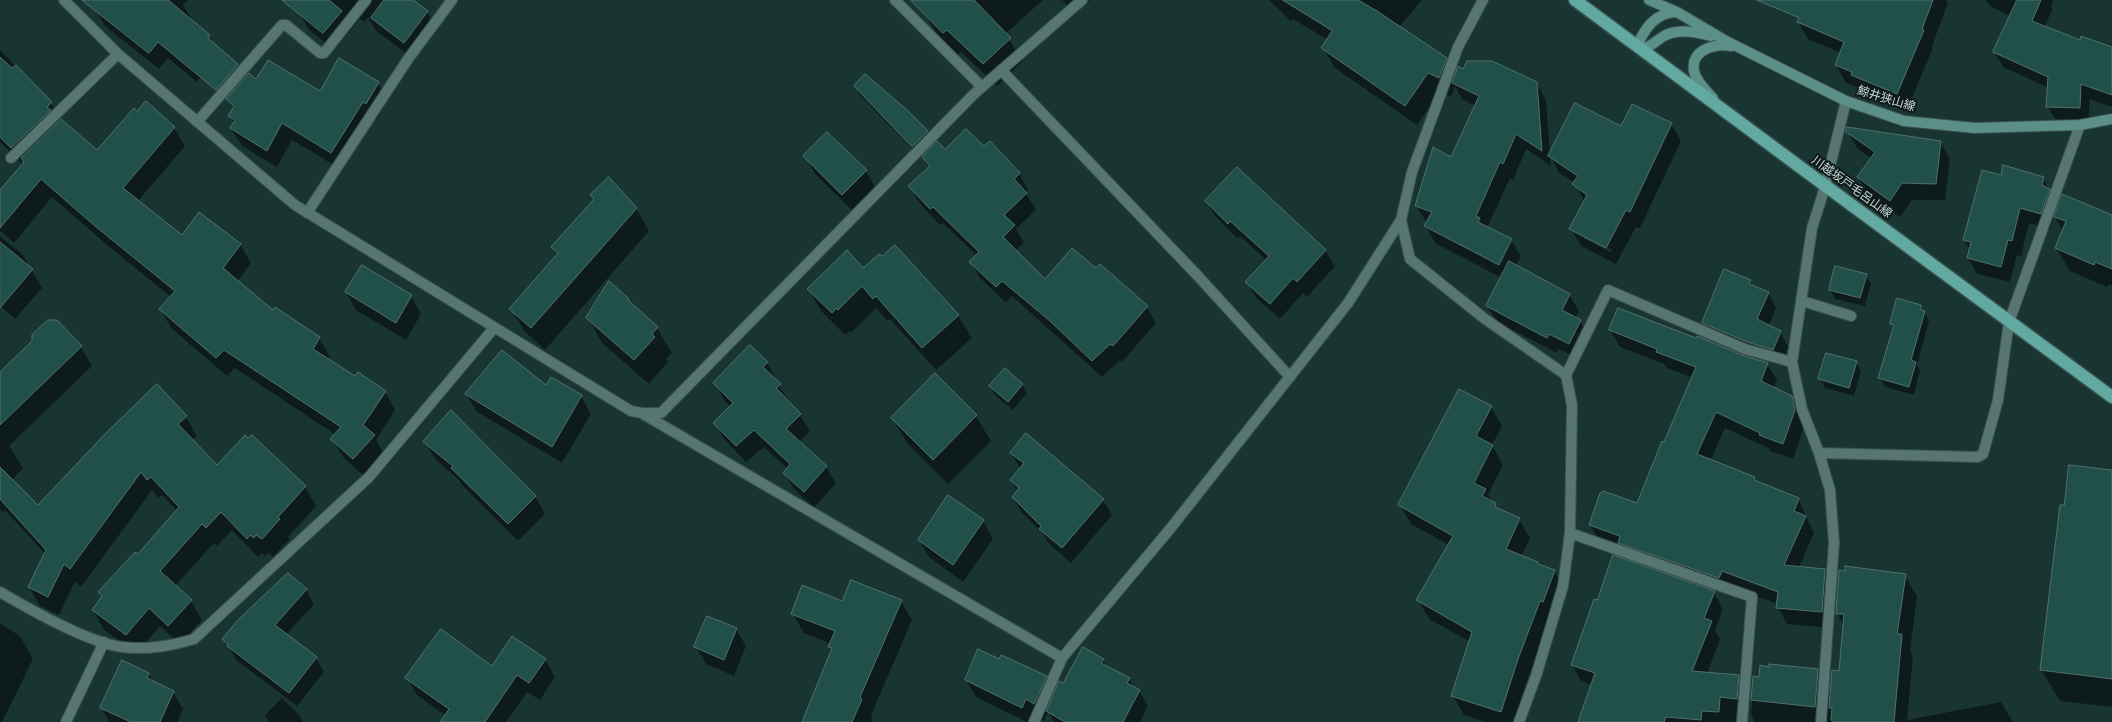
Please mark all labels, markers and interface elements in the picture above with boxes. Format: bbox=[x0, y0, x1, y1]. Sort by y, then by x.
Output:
street label: 鯨井狭山線 bbox=[1855, 84, 1917, 116]
street label: 川越坂戸毛呂山線 bbox=[1808, 154, 1894, 222]

